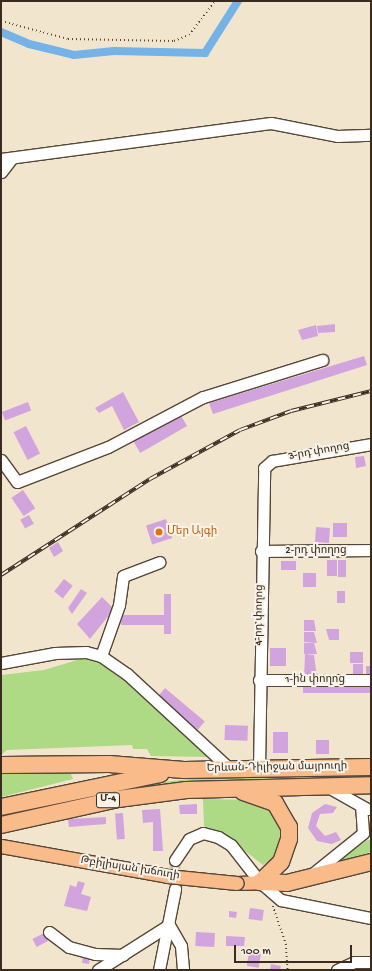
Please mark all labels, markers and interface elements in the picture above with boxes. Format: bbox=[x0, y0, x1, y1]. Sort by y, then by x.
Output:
street label: 3-րդ փողոց bbox=[287, 440, 351, 464]
place label: Մեր Այգի bbox=[167, 525, 217, 539]
marker: Մեր Այգի bbox=[154, 527, 164, 537]
street label: 2-րդ փողոց bbox=[285, 544, 347, 558]
street label: 4-րդ փողոց bbox=[253, 584, 267, 646]
street label: 1-ին փողոց bbox=[285, 673, 345, 687]
street label: Երևան-Դիլիջան մայրուղի bbox=[207, 760, 347, 776]
road number: Մ-4 bbox=[95, 792, 121, 808]
street label: Թբիլիսյան խճուղի bbox=[79, 855, 181, 883]
scale bar bbox=[236, 937, 354, 963]
text: 100 m bbox=[241, 945, 271, 959]

